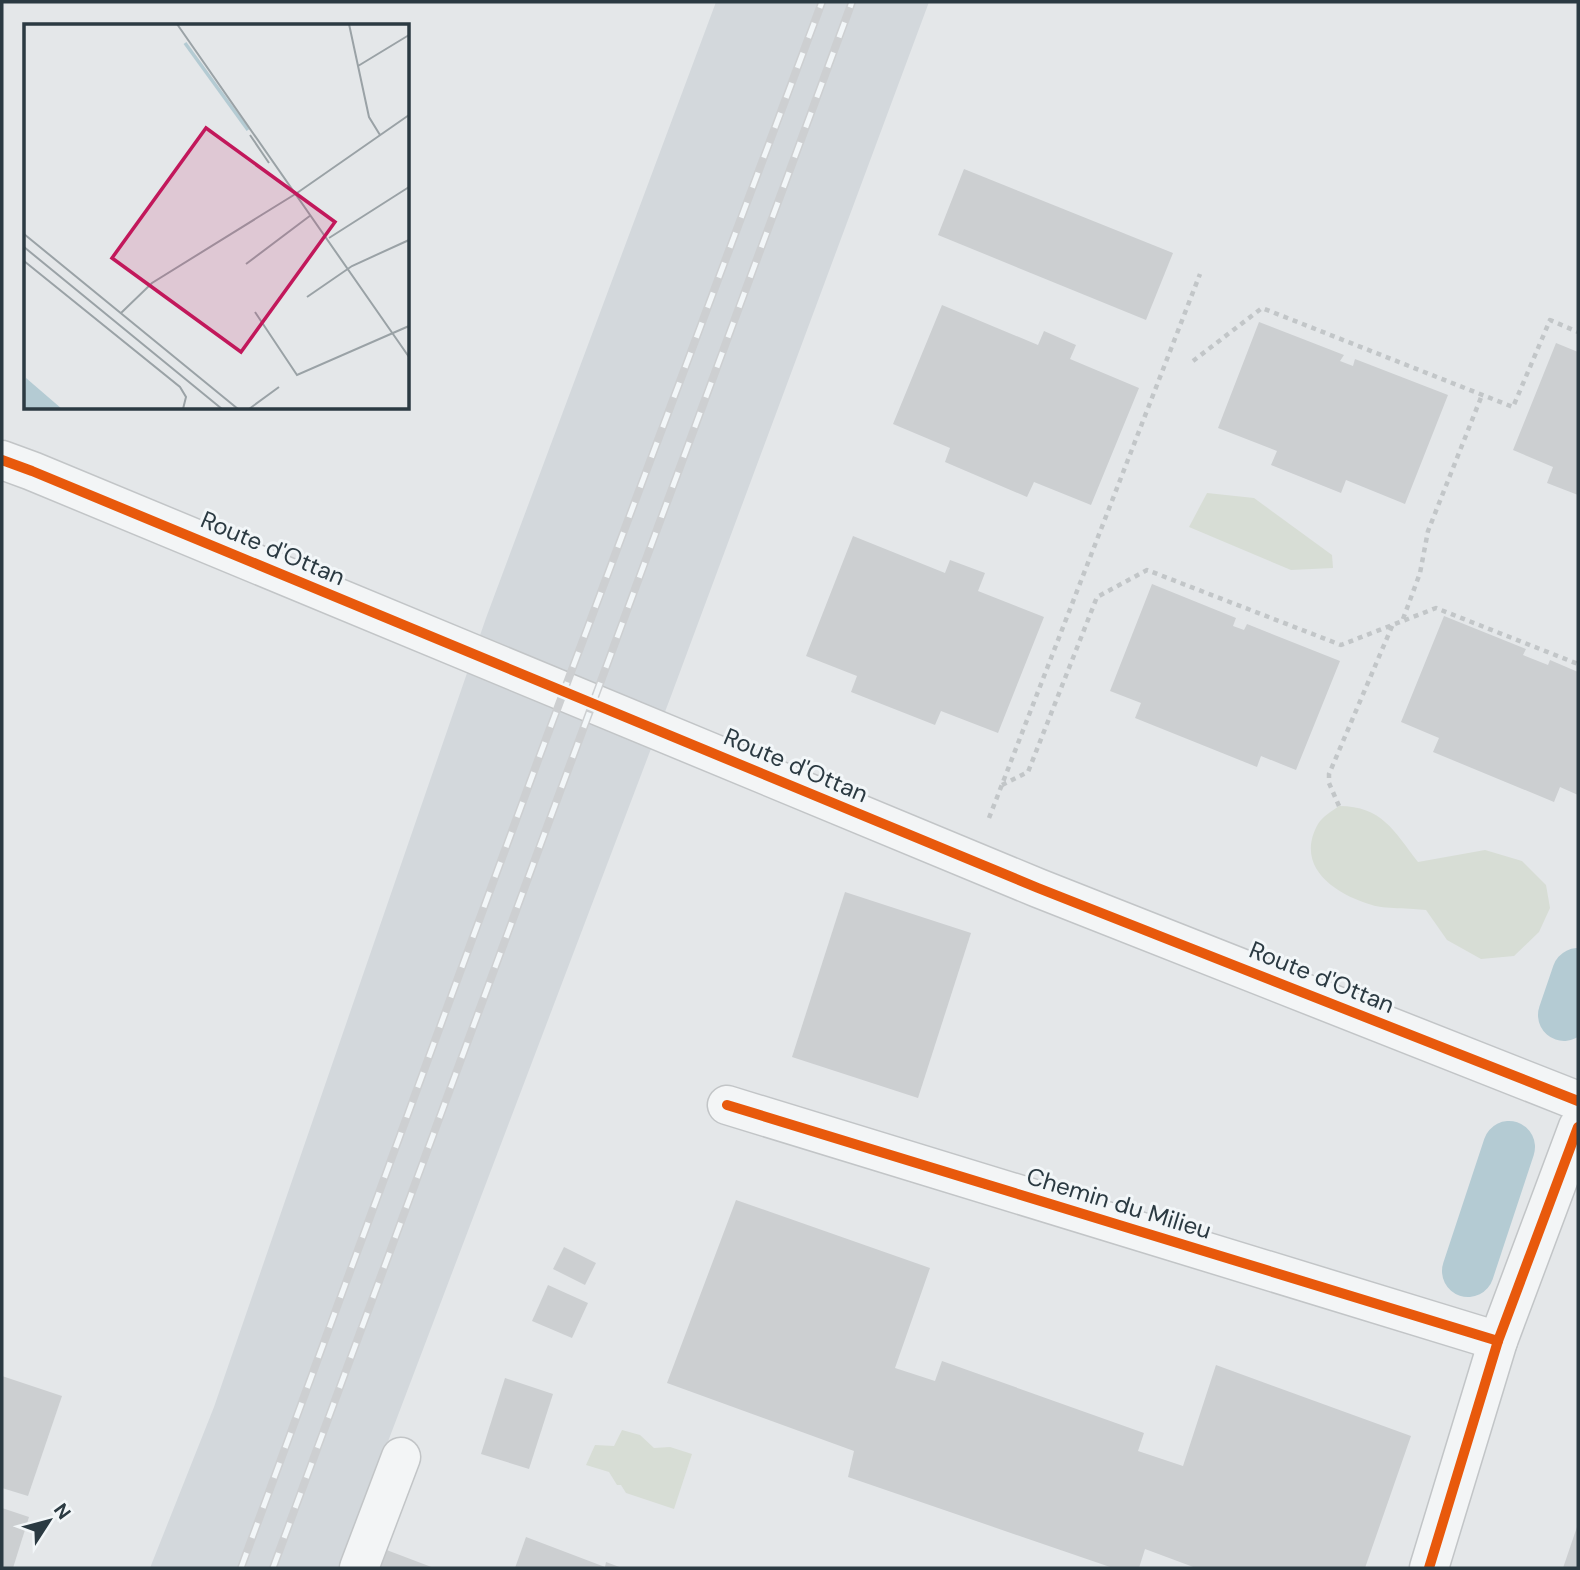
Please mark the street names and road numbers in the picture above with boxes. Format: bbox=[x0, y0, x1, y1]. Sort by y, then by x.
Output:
street label: Route d'Ottan bbox=[196, 504, 350, 592]
street label: Route d'Ottan bbox=[719, 721, 873, 809]
street label: Route d'Ottan bbox=[1245, 934, 1399, 1020]
street label: Chemin du Milieu bbox=[1023, 1160, 1215, 1246]

